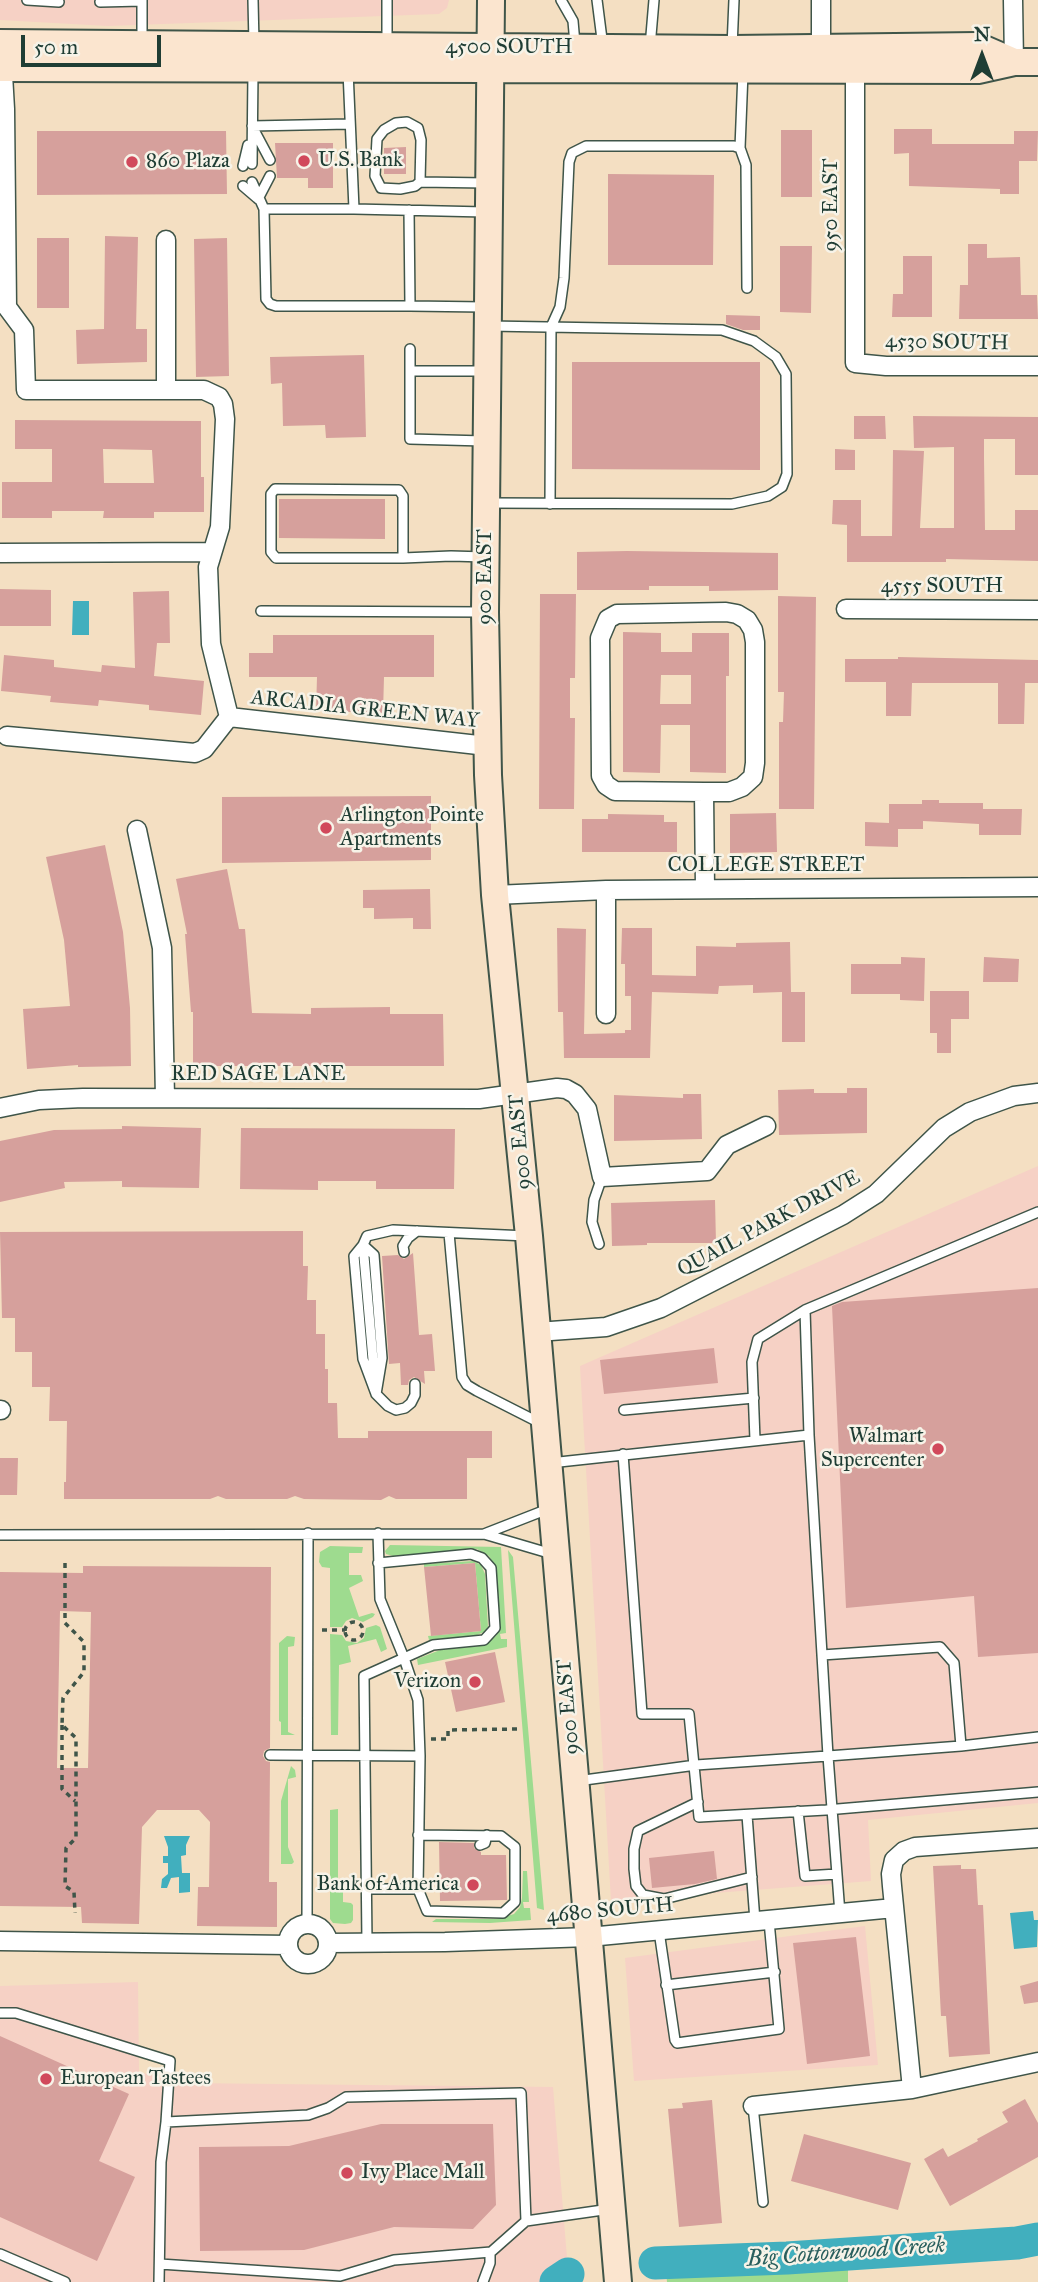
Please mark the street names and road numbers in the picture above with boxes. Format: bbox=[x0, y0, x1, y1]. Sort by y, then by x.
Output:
street label: 4500 SOUTH bbox=[445, 35, 573, 61]
street label: 950 EAST bbox=[819, 158, 845, 252]
street label: 4530 SOUTH bbox=[885, 329, 1009, 357]
street label: 900 EAST bbox=[473, 529, 499, 625]
street label: 4555 SOUTH bbox=[881, 574, 1003, 600]
street label: ARCADIA GREEN WAY bbox=[250, 685, 480, 735]
street label: COLLEGE STREET bbox=[668, 853, 864, 879]
street label: RED SAGE LANE bbox=[171, 1062, 345, 1088]
street label: 900 EAST bbox=[504, 1093, 538, 1191]
street label: QUAIL PARK DRIVE bbox=[673, 1165, 865, 1283]
street label: 900 EAST bbox=[552, 1658, 586, 1756]
street label: 4680 SOUTH bbox=[545, 1893, 675, 1929]

